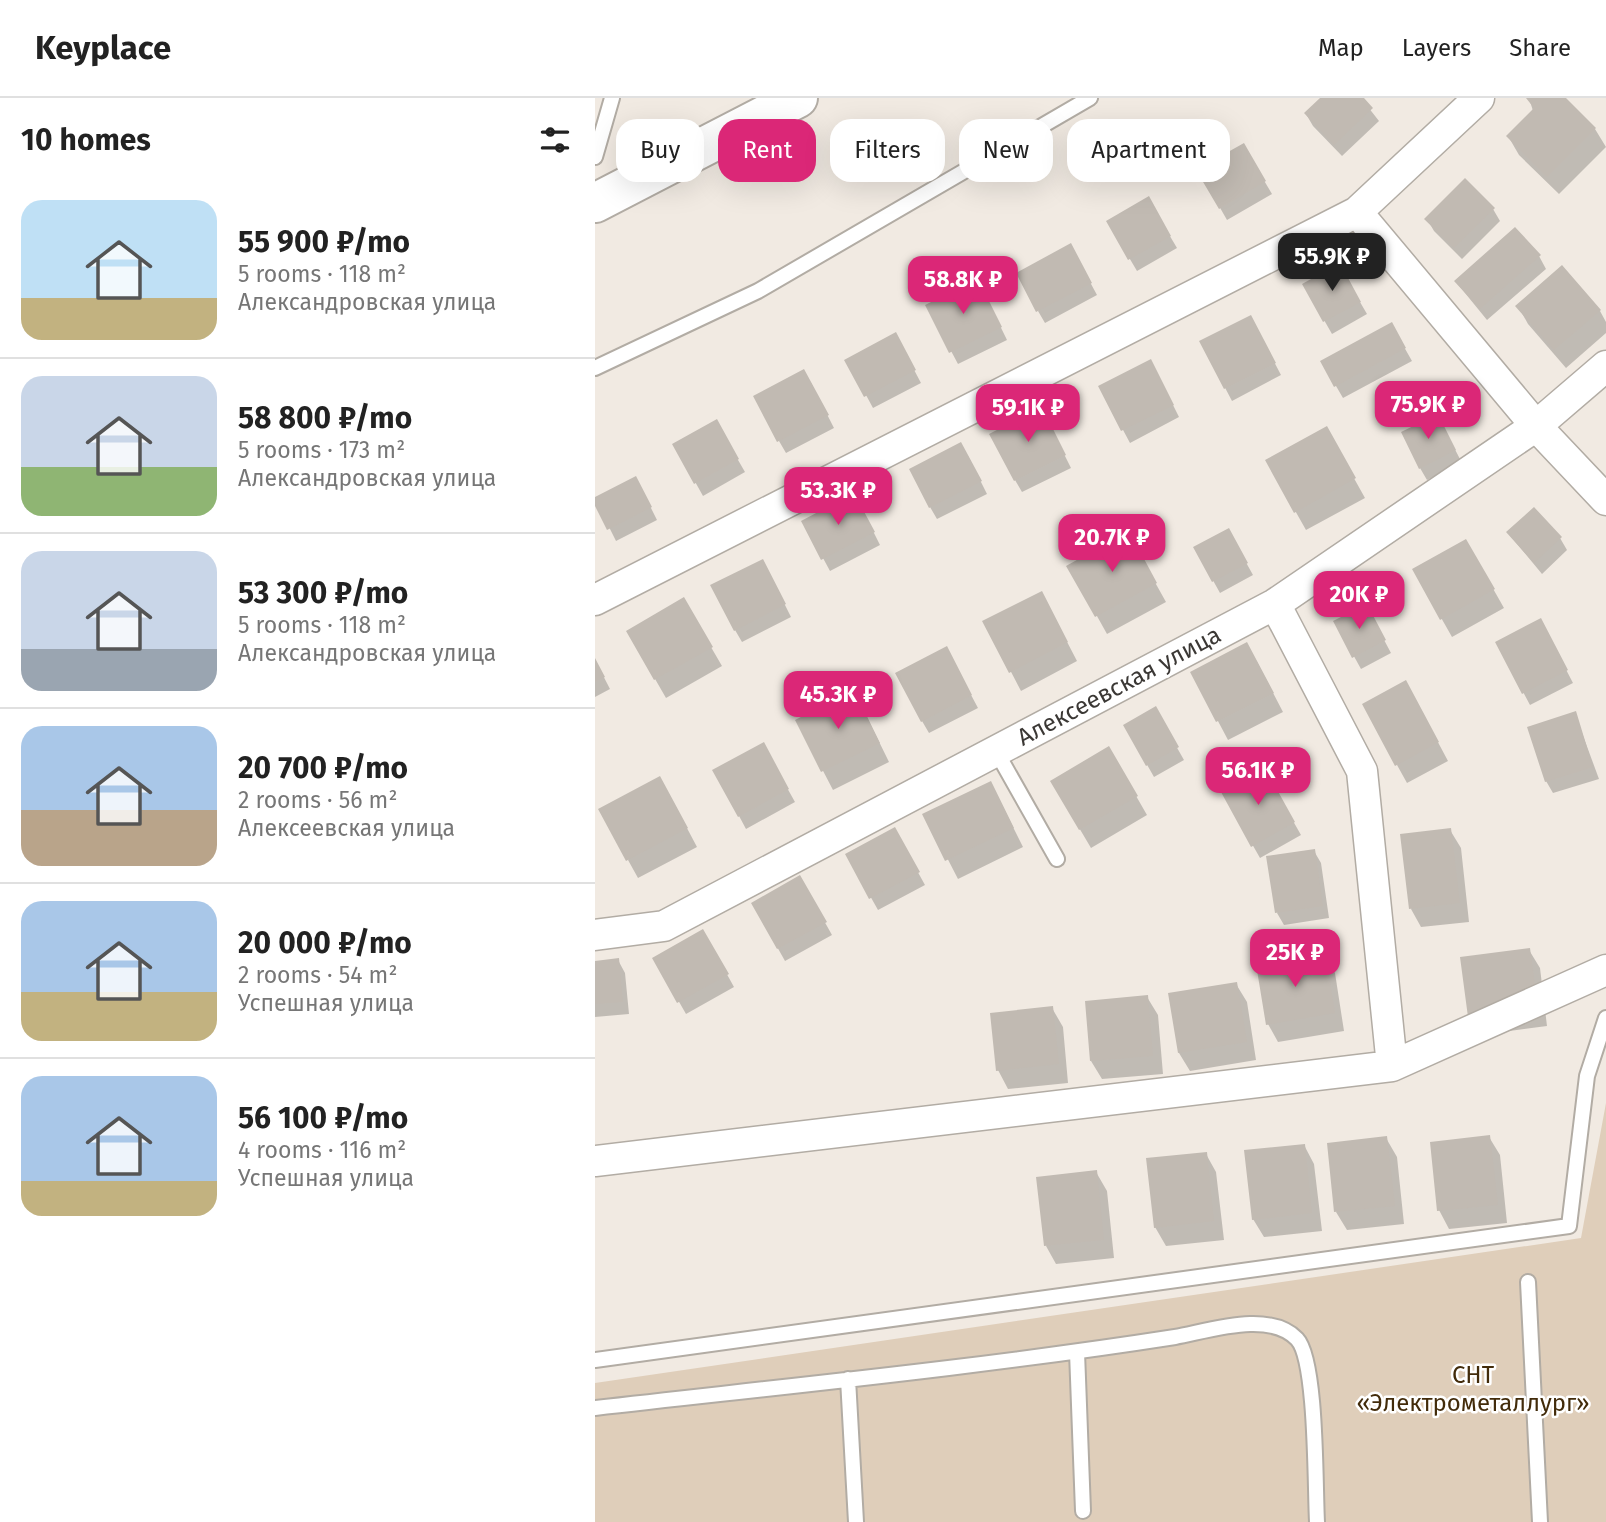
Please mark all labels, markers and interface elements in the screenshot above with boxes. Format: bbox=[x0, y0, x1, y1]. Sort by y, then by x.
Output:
text: Keyplace bbox=[35, 28, 171, 68]
text: Map bbox=[1318, 34, 1364, 62]
text: Layers bbox=[1402, 34, 1471, 62]
text: Share bbox=[1509, 34, 1571, 62]
chip: Buy bbox=[616, 119, 704, 182]
chip: Rent bbox=[718, 119, 816, 182]
chip: Filters bbox=[830, 119, 945, 182]
chip: New bbox=[959, 119, 1053, 182]
chip: Apartment bbox=[1067, 119, 1230, 182]
icon: filters bbox=[536, 121, 574, 159]
text: 10 homes bbox=[21, 122, 151, 158]
text: 55 900 ₽/mo bbox=[238, 224, 410, 260]
icon: home bbox=[77, 228, 161, 312]
pin: 55.9K ₽ bbox=[1267, 234, 1397, 293]
text: 55.9K ₽ bbox=[1294, 242, 1370, 270]
pin: 58.8K ₽ bbox=[898, 256, 1028, 316]
text: 5 rooms · 118 m² bbox=[238, 260, 406, 288]
text: 58.8K ₽ bbox=[924, 265, 1002, 293]
text: Александровская улица bbox=[238, 288, 496, 316]
pin: 75.9K ₽ bbox=[1363, 382, 1493, 441]
pin: 59.1K ₽ bbox=[963, 384, 1093, 444]
text: 75.9K ₽ bbox=[1391, 390, 1465, 418]
text: 59.1K ₽ bbox=[992, 393, 1064, 421]
text: 58 800 ₽/mo bbox=[238, 400, 412, 436]
icon: home bbox=[77, 404, 161, 488]
text: 5 rooms · 173 m² bbox=[238, 436, 405, 464]
text: Александровская улица bbox=[238, 464, 496, 492]
pin: 53.3K ₽ bbox=[773, 468, 903, 527]
text: 53.3K ₽ bbox=[800, 476, 876, 504]
pin: 20.7K ₽ bbox=[1047, 514, 1177, 574]
text: 20.7K ₽ bbox=[1074, 523, 1150, 551]
pin: 20K ₽ bbox=[1310, 572, 1408, 631]
text: 53 300 ₽/mo bbox=[238, 575, 408, 611]
icon: home bbox=[77, 579, 161, 663]
text: 20K ₽ bbox=[1329, 580, 1389, 608]
text: 5 rooms · 118 m² bbox=[238, 611, 406, 639]
street label: Алексеевская улица bbox=[1012, 620, 1226, 752]
text: Александровская улица bbox=[238, 639, 496, 667]
pin: 45.3K ₽ bbox=[773, 672, 903, 731]
text: 45.3K ₽ bbox=[800, 680, 876, 708]
pin: 56.1K ₽ bbox=[1193, 748, 1323, 807]
text: 20 700 ₽/mo bbox=[238, 750, 408, 786]
icon: home bbox=[77, 754, 161, 838]
text: 56.1K ₽ bbox=[1222, 756, 1294, 784]
text: 2 rooms · 56 m² bbox=[238, 786, 397, 814]
text: Алексеевская улица bbox=[238, 814, 455, 842]
text: 20 000 ₽/mo bbox=[238, 925, 412, 961]
icon: home bbox=[77, 929, 161, 1013]
pin: 25K ₽ bbox=[1246, 930, 1344, 989]
text: 25K ₽ bbox=[1266, 938, 1324, 966]
text: 2 rooms · 54 m² bbox=[238, 961, 397, 989]
text: Успешная улица bbox=[238, 989, 414, 1017]
text: 56 100 ₽/mo bbox=[238, 1100, 408, 1136]
icon: home bbox=[77, 1104, 161, 1188]
text: 4 rooms · 116 m² bbox=[238, 1136, 406, 1164]
text: Успешная улица bbox=[238, 1164, 414, 1192]
park label: СНТ «Электрометаллург» bbox=[1356, 1361, 1590, 1417]

